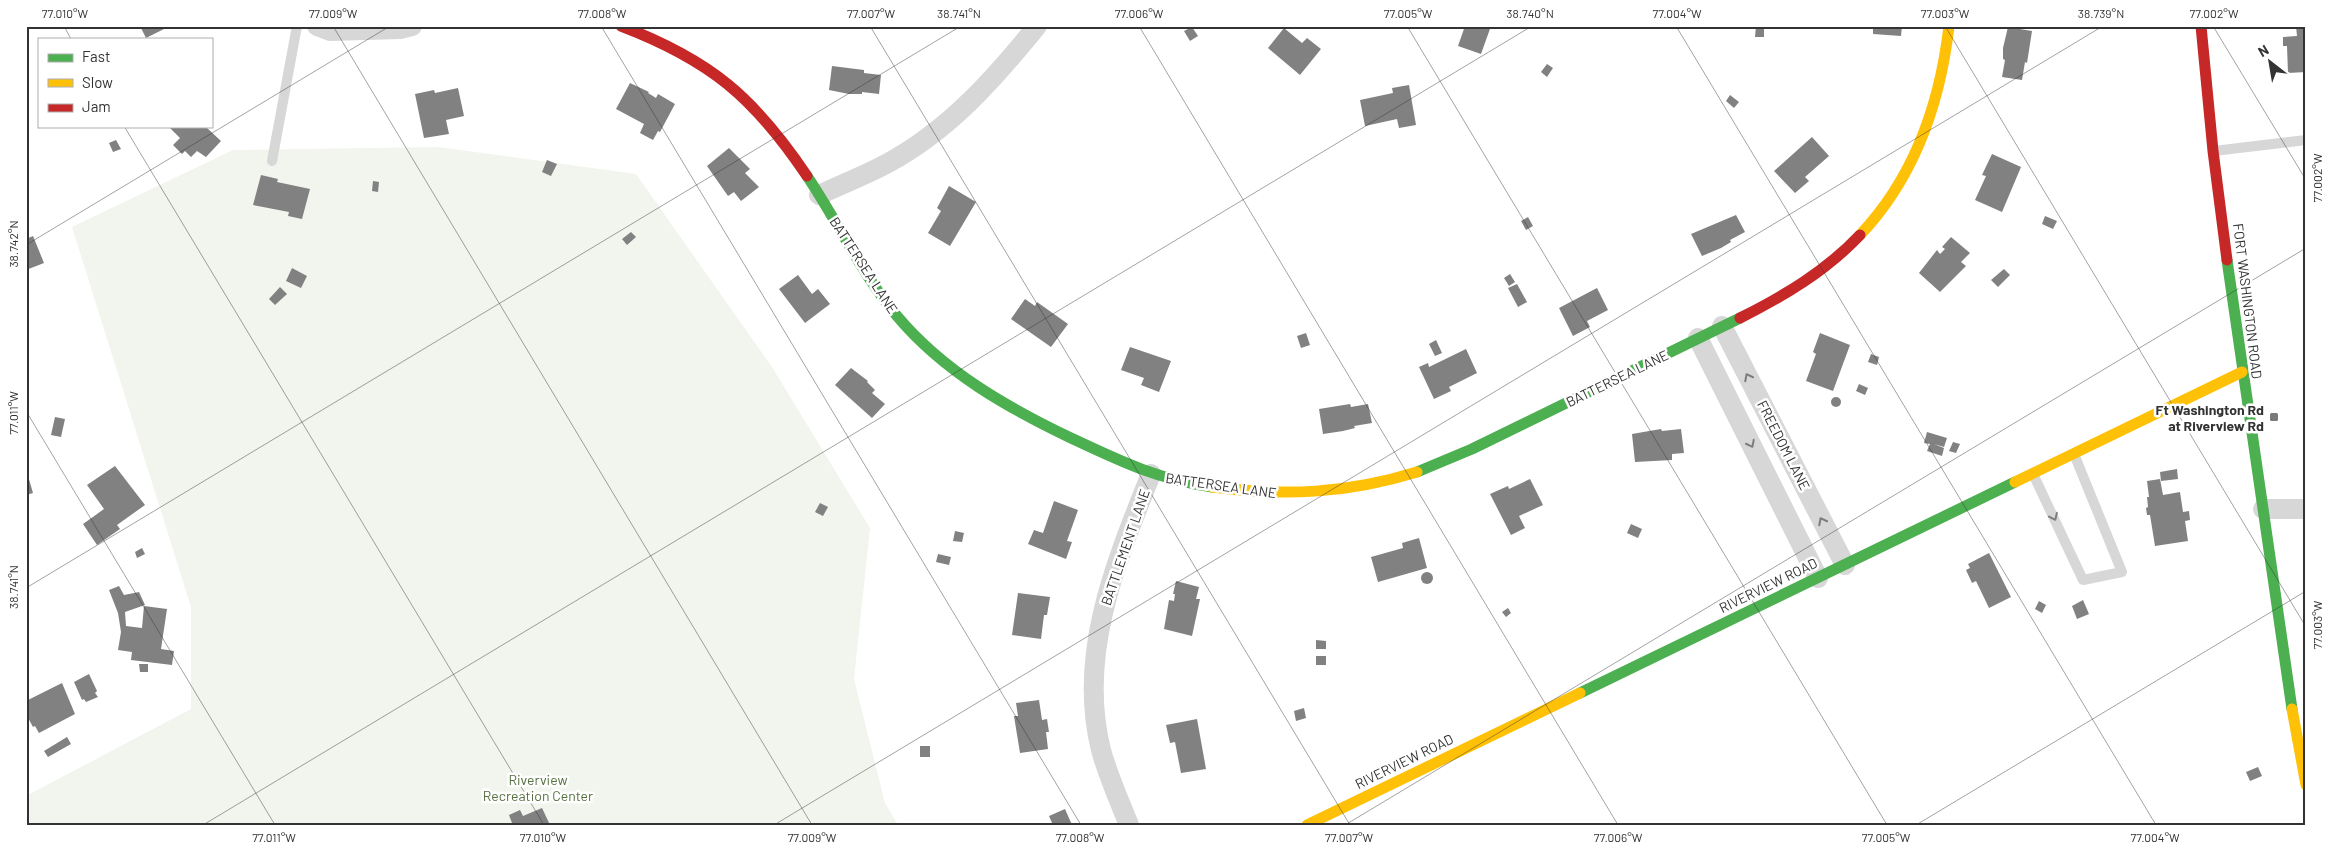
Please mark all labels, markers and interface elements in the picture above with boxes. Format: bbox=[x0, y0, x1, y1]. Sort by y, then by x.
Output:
text: 77.010°W bbox=[42, 6, 89, 20]
text: 77.009°W bbox=[309, 6, 358, 20]
text: 77.008°W bbox=[578, 6, 627, 20]
text: 77.007°W bbox=[847, 6, 896, 20]
text: 38.741°N bbox=[937, 6, 981, 20]
text: 77.006°W bbox=[1115, 6, 1164, 20]
text: 77.005°W bbox=[1384, 6, 1433, 20]
text: 38.740°N bbox=[1506, 6, 1554, 20]
text: 77.004°W bbox=[1652, 6, 1702, 20]
text: 77.003°W bbox=[1921, 6, 1970, 20]
text: 38.739°N bbox=[2078, 6, 2124, 20]
text: 77.002°W bbox=[2190, 6, 2239, 20]
legend bbox=[38, 38, 212, 128]
north arrow bbox=[2244, 38, 2294, 88]
text: N bbox=[2255, 41, 2271, 60]
text: Fast bbox=[82, 47, 110, 65]
text: Slow bbox=[82, 73, 113, 91]
text: Jam bbox=[82, 97, 111, 115]
text: 77.002°W bbox=[2310, 153, 2324, 202]
street label: BATTERSEA LANE bbox=[826, 214, 902, 316]
text: 38.742°N bbox=[6, 220, 20, 268]
street label: FORT WASHINGTON ROAD bbox=[2230, 222, 2266, 380]
street label: BATTERSEA LANE bbox=[1563, 346, 1671, 410]
one-way arrow bbox=[1744, 373, 1754, 382]
text: 77.011°W bbox=[6, 391, 20, 435]
street label: FREEDOM LANE bbox=[1754, 397, 1814, 493]
place label: Ft Washington Rd at Riverview Rd bbox=[2156, 401, 2264, 434]
marker: Ft Washington Rd at Riverview Rd bbox=[2268, 411, 2280, 423]
one-way arrow bbox=[1745, 439, 1755, 448]
street label: BATTERSEA LANE bbox=[1164, 469, 1278, 501]
street label: BATTLEMENT LANE bbox=[1097, 487, 1153, 607]
one-way arrow bbox=[2047, 512, 2057, 521]
one-way arrow bbox=[1818, 517, 1828, 526]
street label: RIVERVIEW ROAD bbox=[1716, 554, 1820, 616]
text: 38.741°N bbox=[6, 565, 20, 609]
text: 77.003°W bbox=[2310, 600, 2324, 649]
street label: RIVERVIEW ROAD bbox=[1352, 730, 1456, 792]
park label: Riverview Recreation Center bbox=[483, 771, 593, 804]
text: 77.011°W bbox=[252, 830, 296, 844]
text: 77.010°W bbox=[520, 830, 567, 844]
text: 77.009°W bbox=[788, 830, 837, 844]
text: 77.008°W bbox=[1056, 830, 1105, 844]
text: 77.007°W bbox=[1325, 830, 1374, 844]
text: 77.006°W bbox=[1594, 830, 1643, 844]
text: 77.005°W bbox=[1862, 830, 1911, 844]
text: 77.004°W bbox=[2130, 830, 2180, 844]

